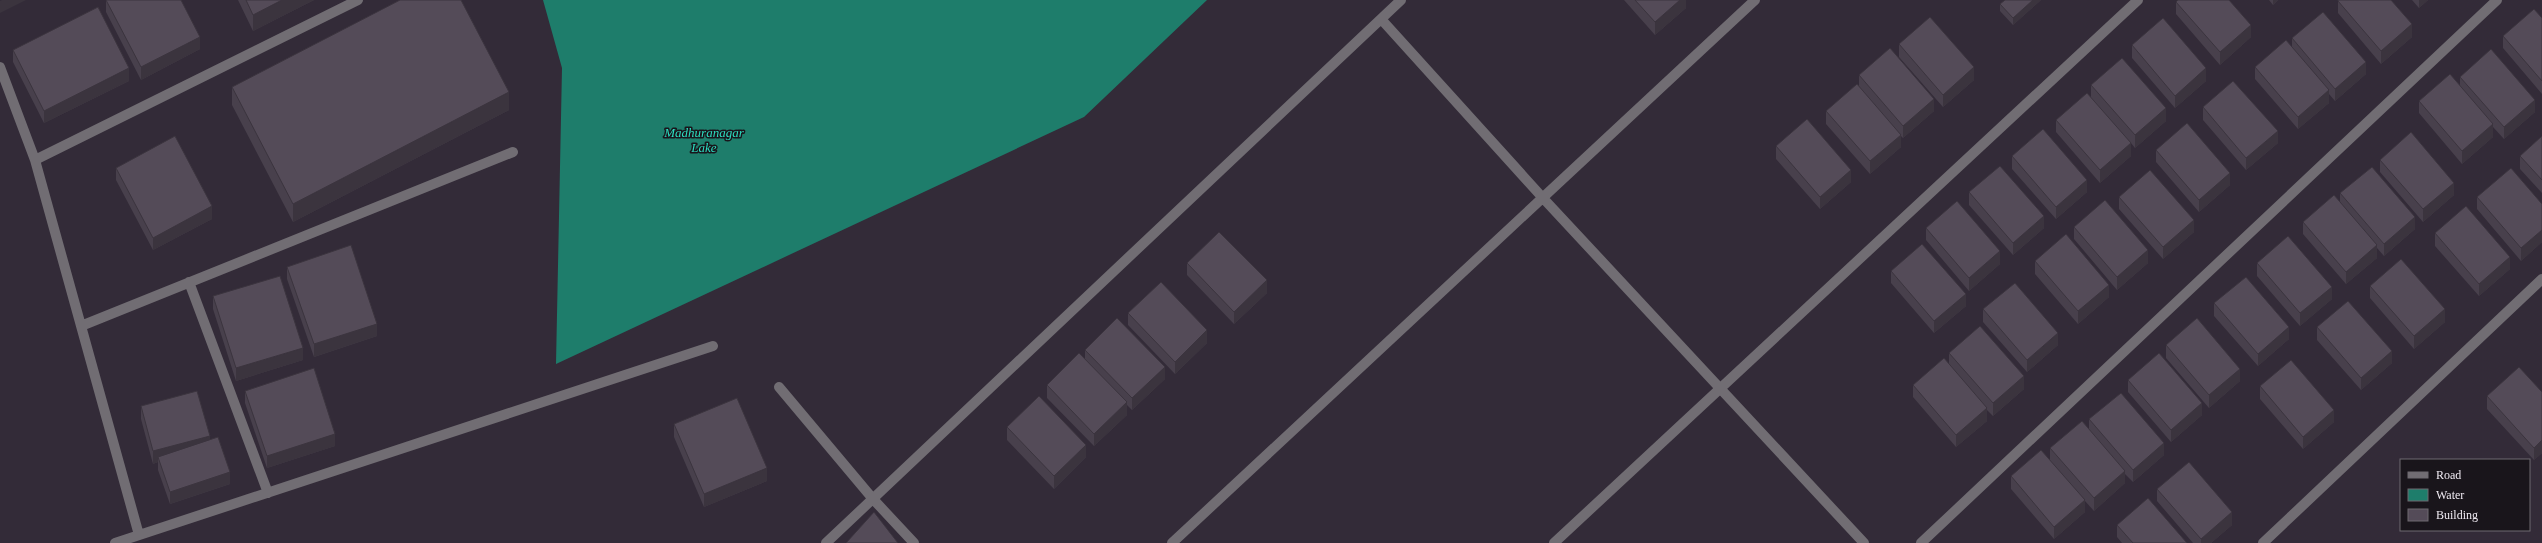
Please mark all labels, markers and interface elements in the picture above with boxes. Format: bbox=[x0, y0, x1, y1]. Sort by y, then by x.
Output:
water label: Madhuranagar Lake bbox=[663, 125, 745, 155]
legend bbox=[2400, 459, 2530, 531]
text: Road bbox=[2436, 468, 2461, 482]
text: Water bbox=[2436, 488, 2464, 502]
text: Building bbox=[2436, 508, 2478, 522]

